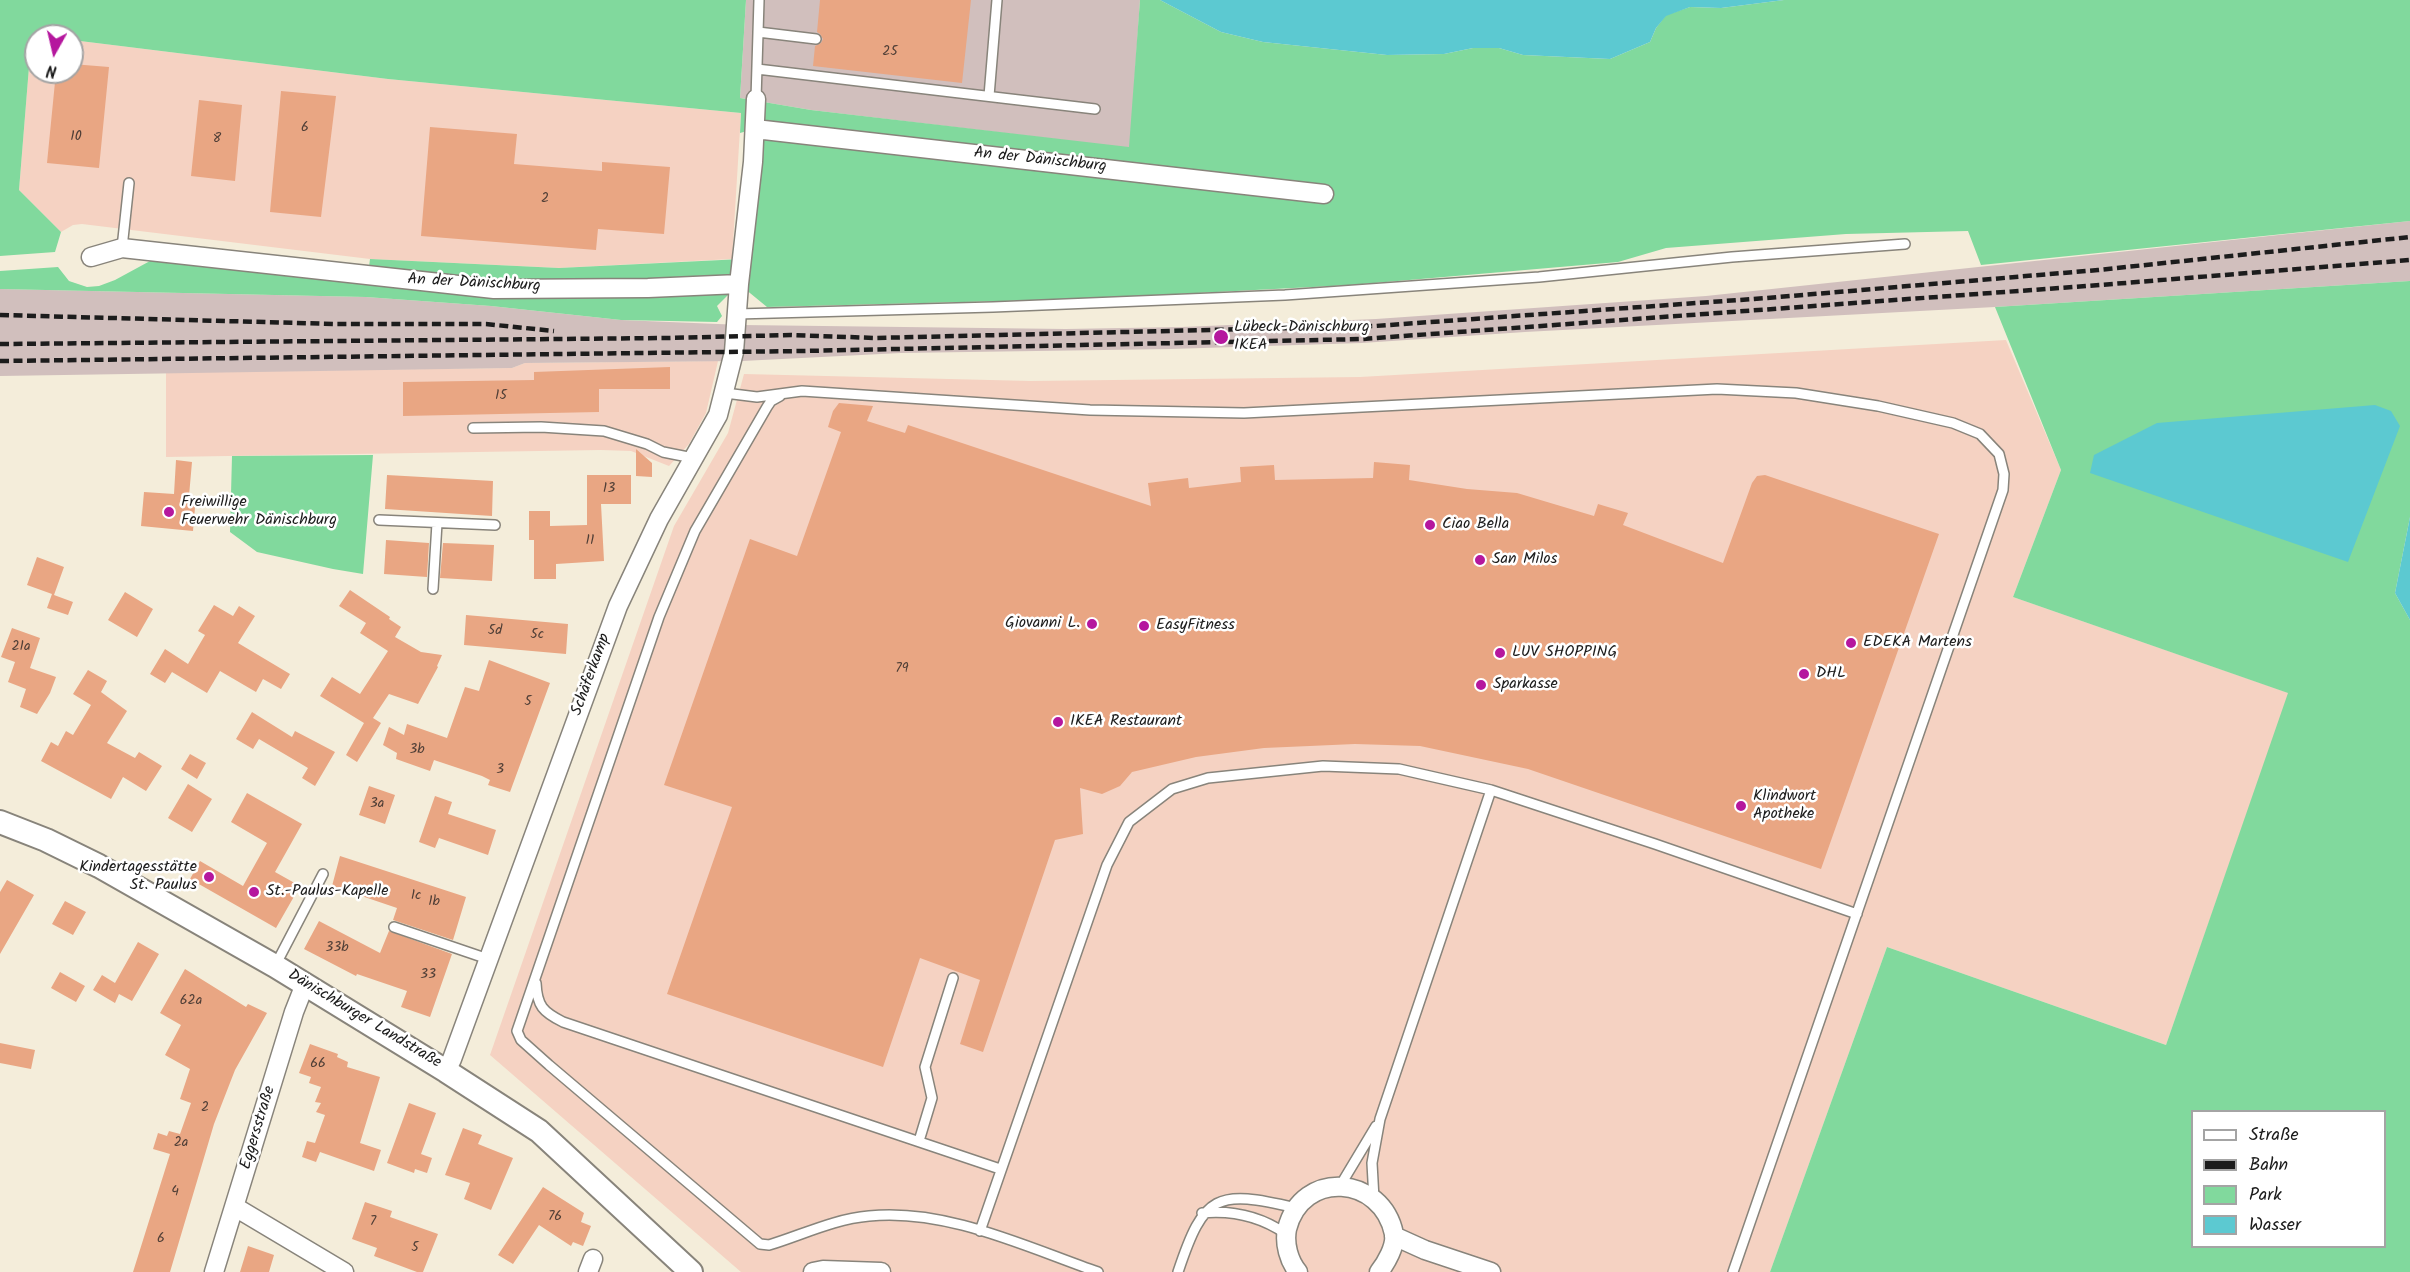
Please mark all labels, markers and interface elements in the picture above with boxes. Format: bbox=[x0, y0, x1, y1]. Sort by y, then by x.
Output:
north arrow bbox=[24, 24, 84, 84]
house number: 25 bbox=[882, 45, 898, 61]
text: N bbox=[45, 57, 58, 83]
house number: 6 bbox=[301, 121, 309, 137]
house number: 10 bbox=[70, 130, 82, 146]
house number: 8 bbox=[213, 132, 221, 148]
street label: An der Dänischburg bbox=[973, 144, 1107, 178]
house number: 2 bbox=[541, 192, 549, 208]
street label: An der Dänischburg bbox=[407, 271, 541, 297]
place label: Lübeck-Dänischburg IKEA bbox=[1234, 318, 1370, 356]
marker: Lübeck-Dänischburg IKEA bbox=[1212, 328, 1230, 346]
house number: 15 bbox=[495, 389, 507, 405]
house number: 13 bbox=[603, 482, 615, 498]
place label: Freiwillige Feuerwehr Dänischburg bbox=[181, 493, 337, 531]
marker: Freiwillige Feuerwehr Dänischburg bbox=[162, 505, 176, 519]
place label: Ciao Bella bbox=[1442, 515, 1509, 535]
marker: Ciao Bella bbox=[1423, 518, 1437, 532]
house number: 11 bbox=[586, 534, 594, 550]
place label: San Milos bbox=[1492, 550, 1557, 570]
marker: San Milos bbox=[1473, 553, 1487, 567]
place label: Giovanni L. bbox=[1005, 614, 1080, 634]
place label: EasyFitness bbox=[1156, 616, 1235, 636]
marker: Giovanni L. bbox=[1085, 617, 1099, 631]
marker: EasyFitness bbox=[1137, 619, 1151, 633]
house number: 5d bbox=[488, 624, 502, 640]
house number: 5c bbox=[530, 628, 544, 644]
street label: Schäferkamp bbox=[568, 631, 616, 719]
place label: EDEKA Martens bbox=[1863, 633, 1972, 653]
marker: EDEKA Martens bbox=[1844, 636, 1858, 650]
house number: 21a bbox=[11, 640, 31, 656]
place label: LUV SHOPPING bbox=[1512, 643, 1617, 663]
marker: LUV SHOPPING bbox=[1493, 646, 1507, 660]
house number: 79 bbox=[895, 662, 909, 678]
place label: DHL bbox=[1816, 664, 1846, 684]
marker: DHL bbox=[1797, 667, 1811, 681]
place label: Sparkasse bbox=[1493, 675, 1558, 695]
marker: Sparkasse bbox=[1474, 678, 1488, 692]
house number: 5 bbox=[524, 695, 532, 711]
place label: IKEA Restaurant bbox=[1070, 712, 1182, 732]
marker: IKEA Restaurant bbox=[1051, 715, 1065, 729]
house number: 3b bbox=[409, 743, 425, 759]
house number: 3 bbox=[496, 763, 504, 779]
place label: Klindwort Apotheke bbox=[1753, 787, 1816, 825]
house number: 3a bbox=[370, 797, 384, 813]
marker: Klindwort Apotheke bbox=[1734, 799, 1748, 813]
place label: Kindertagesstätte St. Paulus bbox=[79, 858, 197, 896]
marker: Kindertagesstätte St. Paulus bbox=[202, 870, 216, 884]
place label: St.-Paulus-Kapelle bbox=[266, 882, 388, 902]
marker: St.-Paulus-Kapelle bbox=[247, 885, 261, 899]
house number: 1c bbox=[411, 889, 421, 905]
house number: 1b bbox=[428, 895, 440, 911]
house number: 33b bbox=[325, 941, 349, 957]
street label: Dänischburger Landstraße bbox=[284, 967, 444, 1073]
house number: 33 bbox=[420, 968, 436, 984]
house number: 62a bbox=[180, 994, 202, 1010]
house number: 66 bbox=[310, 1057, 326, 1073]
street label: Eggersstraße bbox=[237, 1084, 281, 1172]
house number: 2 bbox=[201, 1101, 209, 1117]
legend bbox=[2191, 1110, 2386, 1248]
text: Straße bbox=[2249, 1121, 2299, 1150]
house number: 2a bbox=[174, 1136, 188, 1152]
text: Bahn bbox=[2249, 1151, 2288, 1180]
text: Park bbox=[2249, 1181, 2282, 1210]
house number: 4 bbox=[171, 1185, 179, 1201]
house number: 76 bbox=[548, 1210, 562, 1226]
text: Wasser bbox=[2249, 1211, 2301, 1240]
house number: 7 bbox=[370, 1215, 376, 1231]
house number: 6 bbox=[157, 1232, 165, 1248]
house number: 5 bbox=[411, 1241, 419, 1257]

